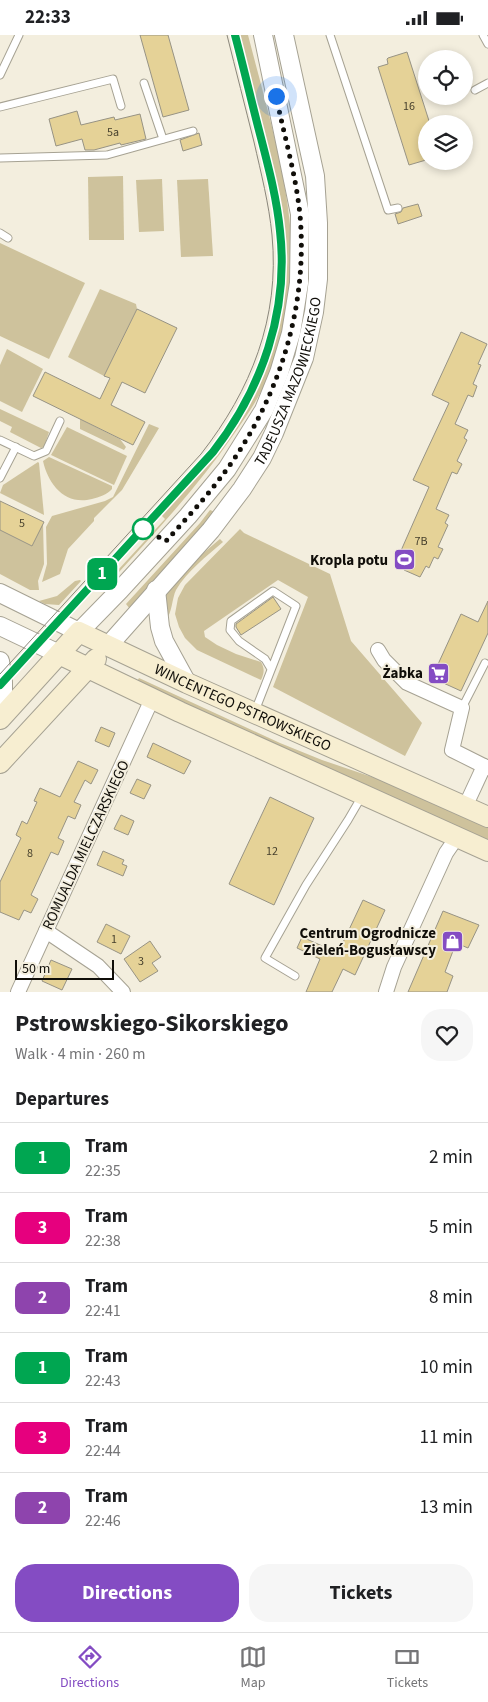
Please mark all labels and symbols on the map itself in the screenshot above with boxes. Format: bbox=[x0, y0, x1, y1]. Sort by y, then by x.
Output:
your location bbox=[264, 84, 289, 109]
house number: 16 bbox=[403, 98, 415, 115]
house number: 5a bbox=[107, 124, 119, 141]
street label: TADEUSZA MAZOWIECKIEGO bbox=[249, 296, 326, 470]
house number: 5 bbox=[19, 515, 25, 532]
unlabelled marker bbox=[132, 518, 154, 540]
house number: 7B bbox=[414, 533, 428, 550]
sports icon: Kropla potu bbox=[392, 548, 416, 572]
place label: Kropla potu bbox=[310, 550, 388, 571]
line badge: 1 bbox=[86, 558, 118, 590]
street label: WINCENTEGO PSTROWSKIEGO bbox=[151, 659, 335, 756]
supermarket icon: Żabka bbox=[427, 661, 451, 685]
place label: Żabka bbox=[383, 663, 423, 684]
street label: ROMUALDA MIELCZARSKIEGO bbox=[37, 757, 135, 933]
house number: 12 bbox=[266, 843, 278, 860]
house number: 8 bbox=[27, 845, 33, 862]
place label: Centrum Ogrodnicze Zieleń-Bogusławscy bbox=[300, 923, 436, 961]
shop icon: Centrum Ogrodnicze Zieleń-Bogusławscy bbox=[440, 930, 464, 954]
house number: 1 bbox=[111, 931, 117, 948]
house number: 3 bbox=[138, 953, 144, 970]
scale bar bbox=[15, 957, 114, 980]

